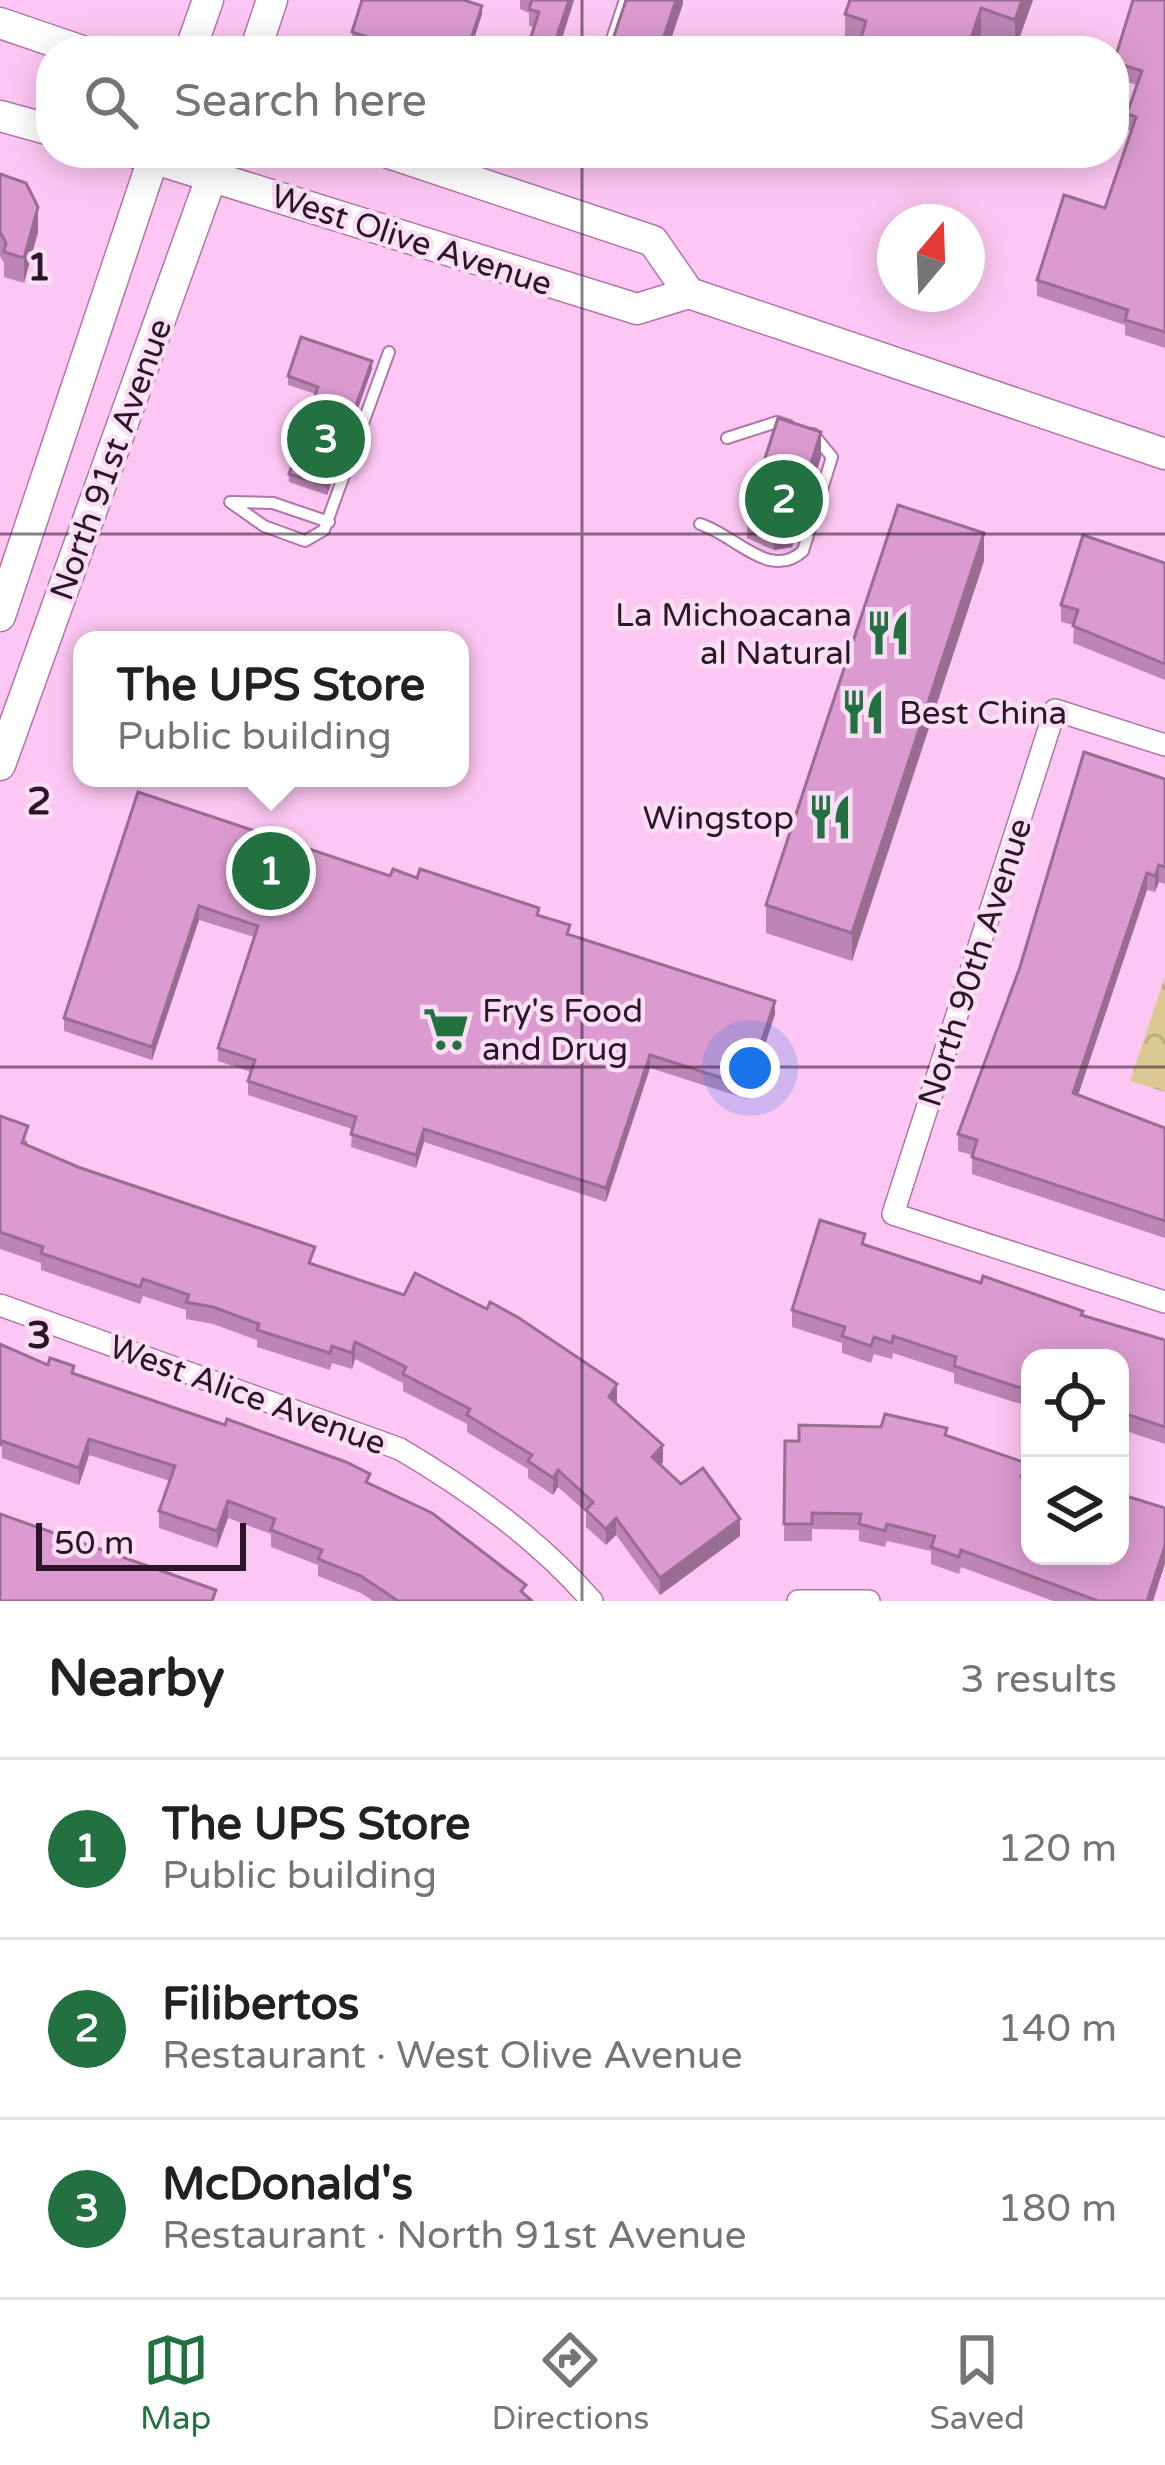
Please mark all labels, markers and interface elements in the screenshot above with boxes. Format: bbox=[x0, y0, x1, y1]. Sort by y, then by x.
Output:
search box bbox=[36, 36, 1129, 168]
icon: search bbox=[78, 69, 144, 135]
text: Search here bbox=[174, 75, 427, 129]
street label: West Olive Avenue bbox=[266, 177, 557, 304]
north arrow bbox=[877, 204, 985, 312]
text: 1 bbox=[27, 244, 51, 291]
street label: North 91st Avenue bbox=[42, 314, 180, 605]
pin: 3 bbox=[287, 394, 365, 484]
pin: 2 bbox=[745, 454, 823, 544]
place label: La Michoacana al Natural bbox=[615, 596, 852, 673]
restaurant icon: La Michoacana al Natural bbox=[863, 608, 913, 658]
popup bbox=[73, 631, 469, 787]
text: The UPS Store bbox=[117, 659, 425, 713]
restaurant icon: Best China bbox=[838, 687, 888, 737]
place label: Best China bbox=[899, 694, 1067, 733]
text: Public building bbox=[117, 713, 392, 760]
text: 2 bbox=[27, 778, 51, 825]
restaurant icon: Wingstop bbox=[805, 792, 855, 842]
place label: Wingstop bbox=[643, 799, 794, 838]
street label: North 90th Avenue bbox=[910, 813, 1040, 1112]
pin: 1 bbox=[232, 826, 310, 916]
place label: Fry's Food and Drug bbox=[482, 992, 643, 1069]
supermarket icon: Fry's Food and Drug bbox=[421, 1004, 471, 1054]
your location bbox=[720, 1038, 780, 1098]
text: 3 bbox=[27, 1312, 51, 1359]
street label: West Alice Avenue bbox=[104, 1327, 391, 1464]
map controls bbox=[1021, 1349, 1129, 1565]
button: locate bbox=[1021, 1349, 1129, 1457]
button: layers bbox=[1021, 1457, 1129, 1565]
scale bar bbox=[36, 1517, 246, 1570]
text: 50 m bbox=[54, 1524, 134, 1563]
text: Nearby bbox=[48, 1648, 225, 1710]
text: 3 results bbox=[960, 1656, 1117, 1703]
text: The UPS Store bbox=[162, 1798, 470, 1852]
text: 1 bbox=[75, 1825, 99, 1872]
text: 120 m bbox=[998, 1825, 1117, 1872]
text: Public building bbox=[162, 1852, 437, 1899]
text: Filibertos bbox=[162, 1978, 359, 2032]
text: 2 bbox=[75, 2005, 99, 2052]
text: 140 m bbox=[998, 2005, 1117, 2052]
text: Restaurant · West Olive Avenue bbox=[162, 2032, 743, 2079]
text: McDonald's bbox=[162, 2158, 413, 2212]
text: 3 bbox=[75, 2185, 99, 2232]
text: 180 m bbox=[998, 2185, 1117, 2232]
text: Restaurant · North 91st Avenue bbox=[162, 2212, 747, 2259]
tab: Map bbox=[140, 2327, 211, 2438]
tab: Directions bbox=[491, 2327, 649, 2438]
tab: Saved bbox=[930, 2327, 1025, 2438]

